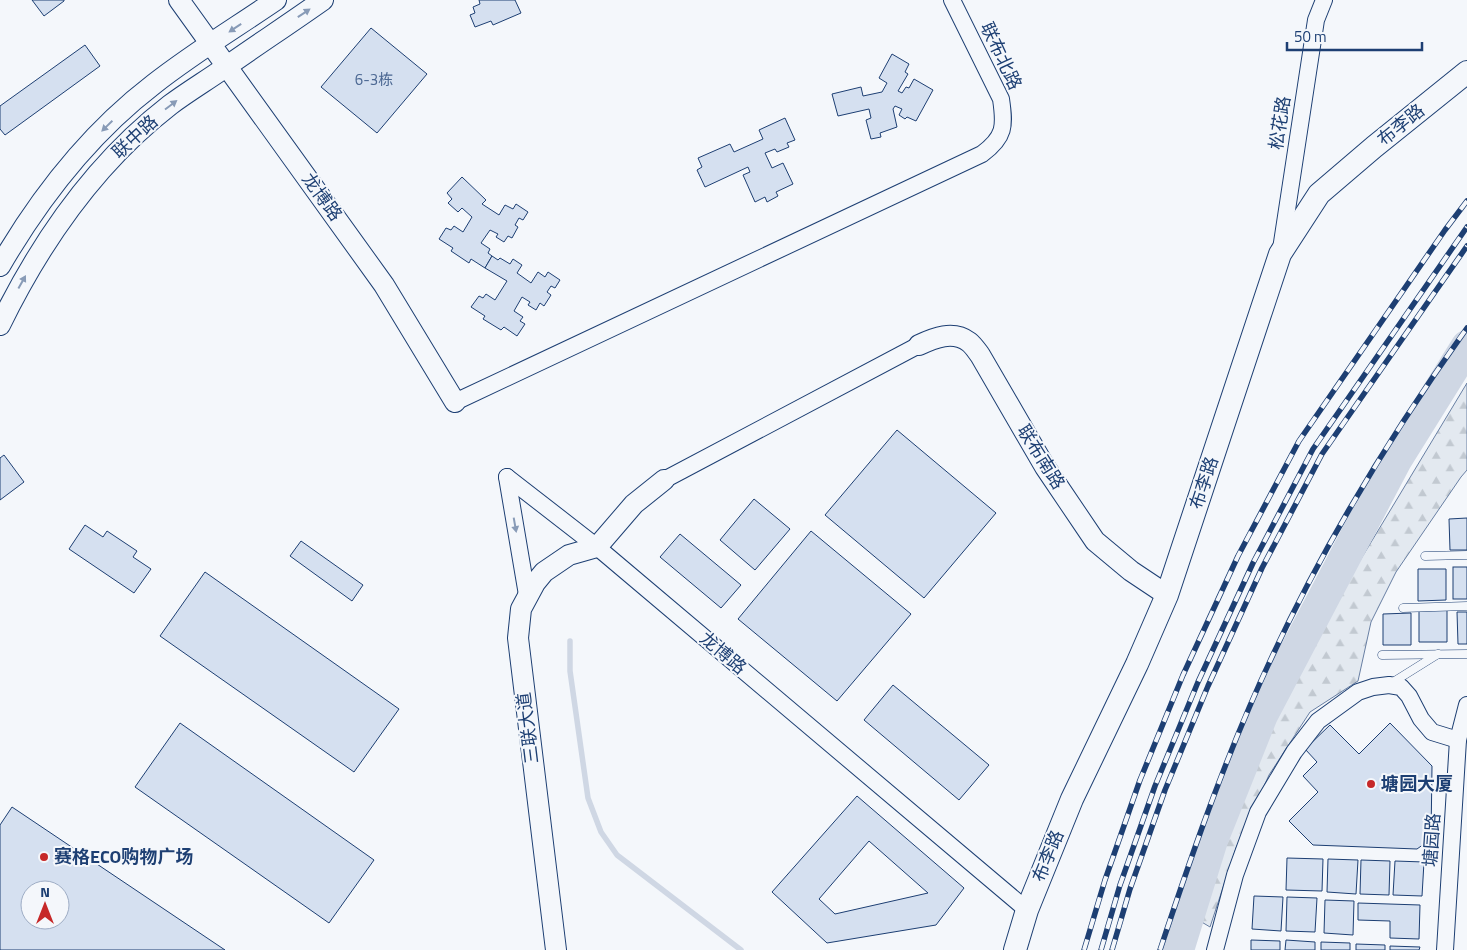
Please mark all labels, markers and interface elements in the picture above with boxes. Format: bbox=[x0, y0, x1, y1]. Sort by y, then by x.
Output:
one-way arrow bbox=[298, 8, 311, 18]
street label: 联布北路 bbox=[974, 17, 1029, 94]
scale bar bbox=[1287, 20, 1422, 52]
one-way arrow bbox=[229, 23, 242, 33]
text: 50 m bbox=[1294, 25, 1327, 48]
house number: 6-3栋 bbox=[355, 68, 393, 91]
street label: 松花路 bbox=[1262, 94, 1297, 152]
street label: 布李路 bbox=[1371, 97, 1430, 152]
one-way arrow bbox=[164, 100, 177, 111]
street label: 联中路 bbox=[106, 108, 164, 165]
one-way arrow bbox=[101, 120, 113, 132]
street label: 龙博路 bbox=[296, 167, 349, 226]
one-way arrow bbox=[18, 274, 26, 289]
street label: 联布南路 bbox=[1011, 419, 1072, 494]
street label: 布李路 bbox=[1182, 453, 1225, 513]
one-way arrow bbox=[512, 518, 520, 534]
street label: 龙博路 bbox=[694, 625, 753, 680]
street label: 三联大道 bbox=[510, 691, 545, 765]
place label: 塘园大厦 bbox=[1381, 770, 1453, 797]
marker: 塘园大厦 bbox=[1365, 778, 1377, 790]
street label: 塘园路 bbox=[1416, 812, 1447, 868]
street label: 布李路 bbox=[1025, 826, 1070, 886]
place label: 赛格ECO购物广场 bbox=[54, 843, 193, 870]
marker: 赛格ECO购物广场 bbox=[38, 851, 50, 863]
north arrow bbox=[20, 880, 70, 930]
text: N bbox=[40, 881, 50, 902]

